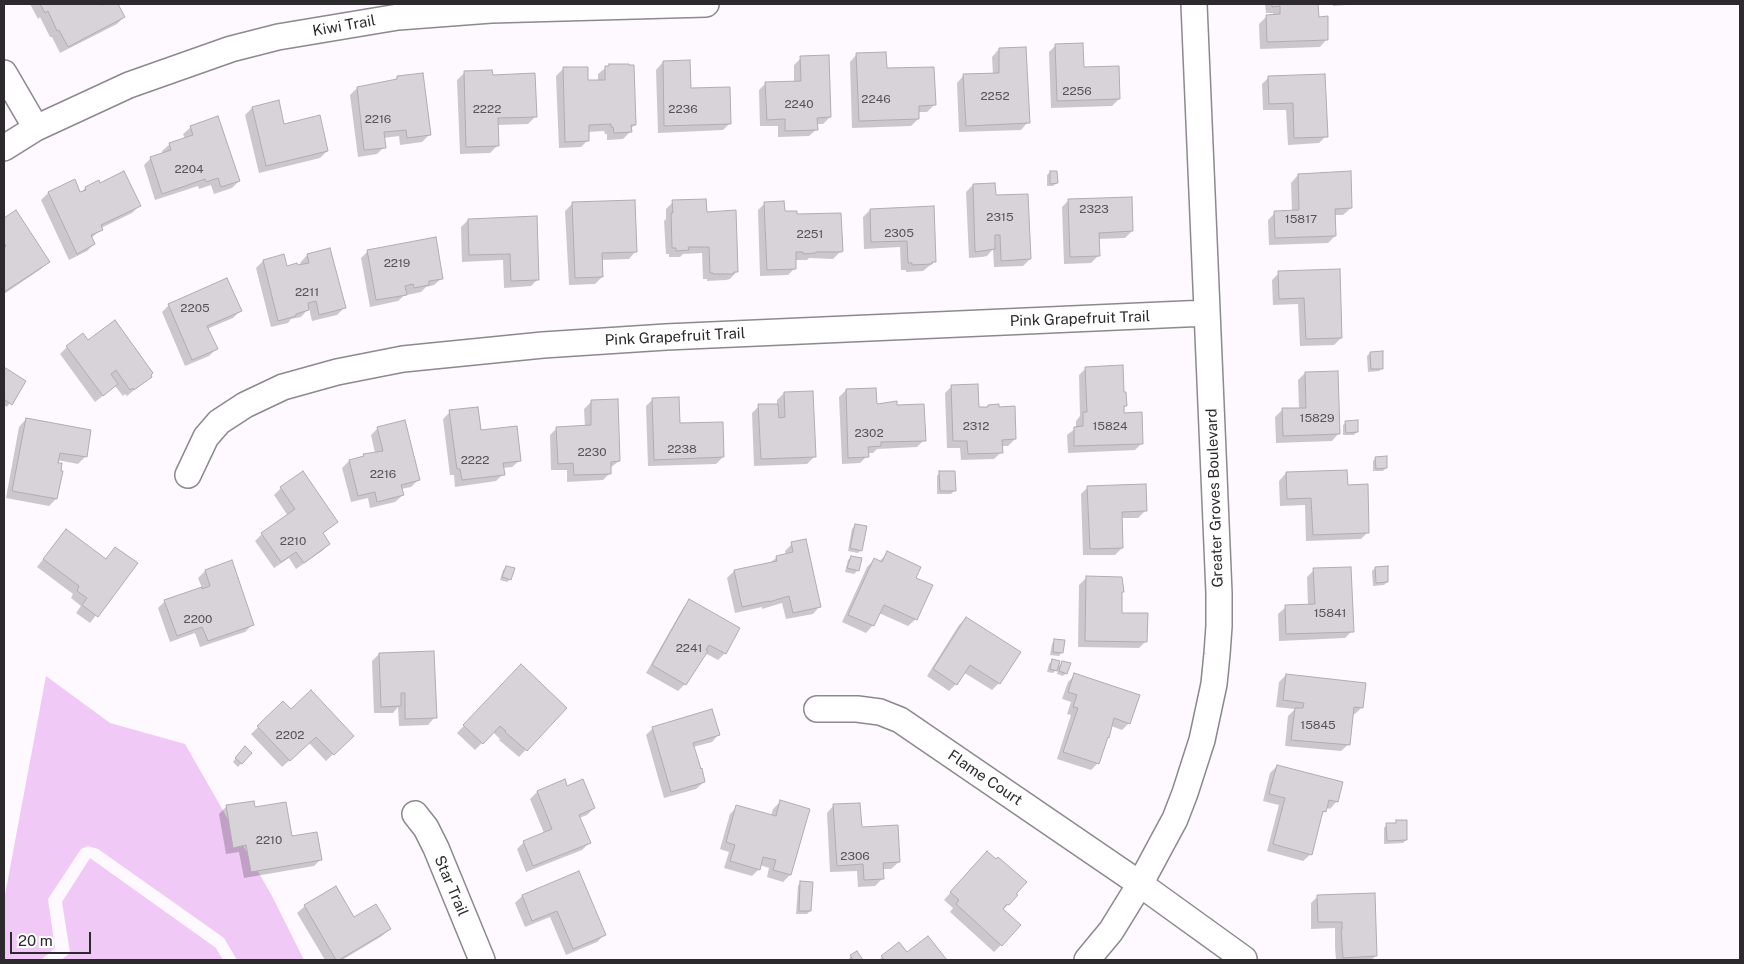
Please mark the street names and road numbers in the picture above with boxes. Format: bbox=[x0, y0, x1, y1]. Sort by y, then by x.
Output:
street label: Kiwi Trail bbox=[311, 12, 377, 40]
street label: Pink Grapefruit Trail bbox=[1009, 308, 1151, 330]
street label: Pink Grapefruit Trail bbox=[604, 324, 746, 350]
street label: Greater Groves Boulevard bbox=[1203, 408, 1227, 588]
street label: Flame Court bbox=[944, 747, 1026, 809]
street label: Star Trail bbox=[430, 853, 472, 919]

